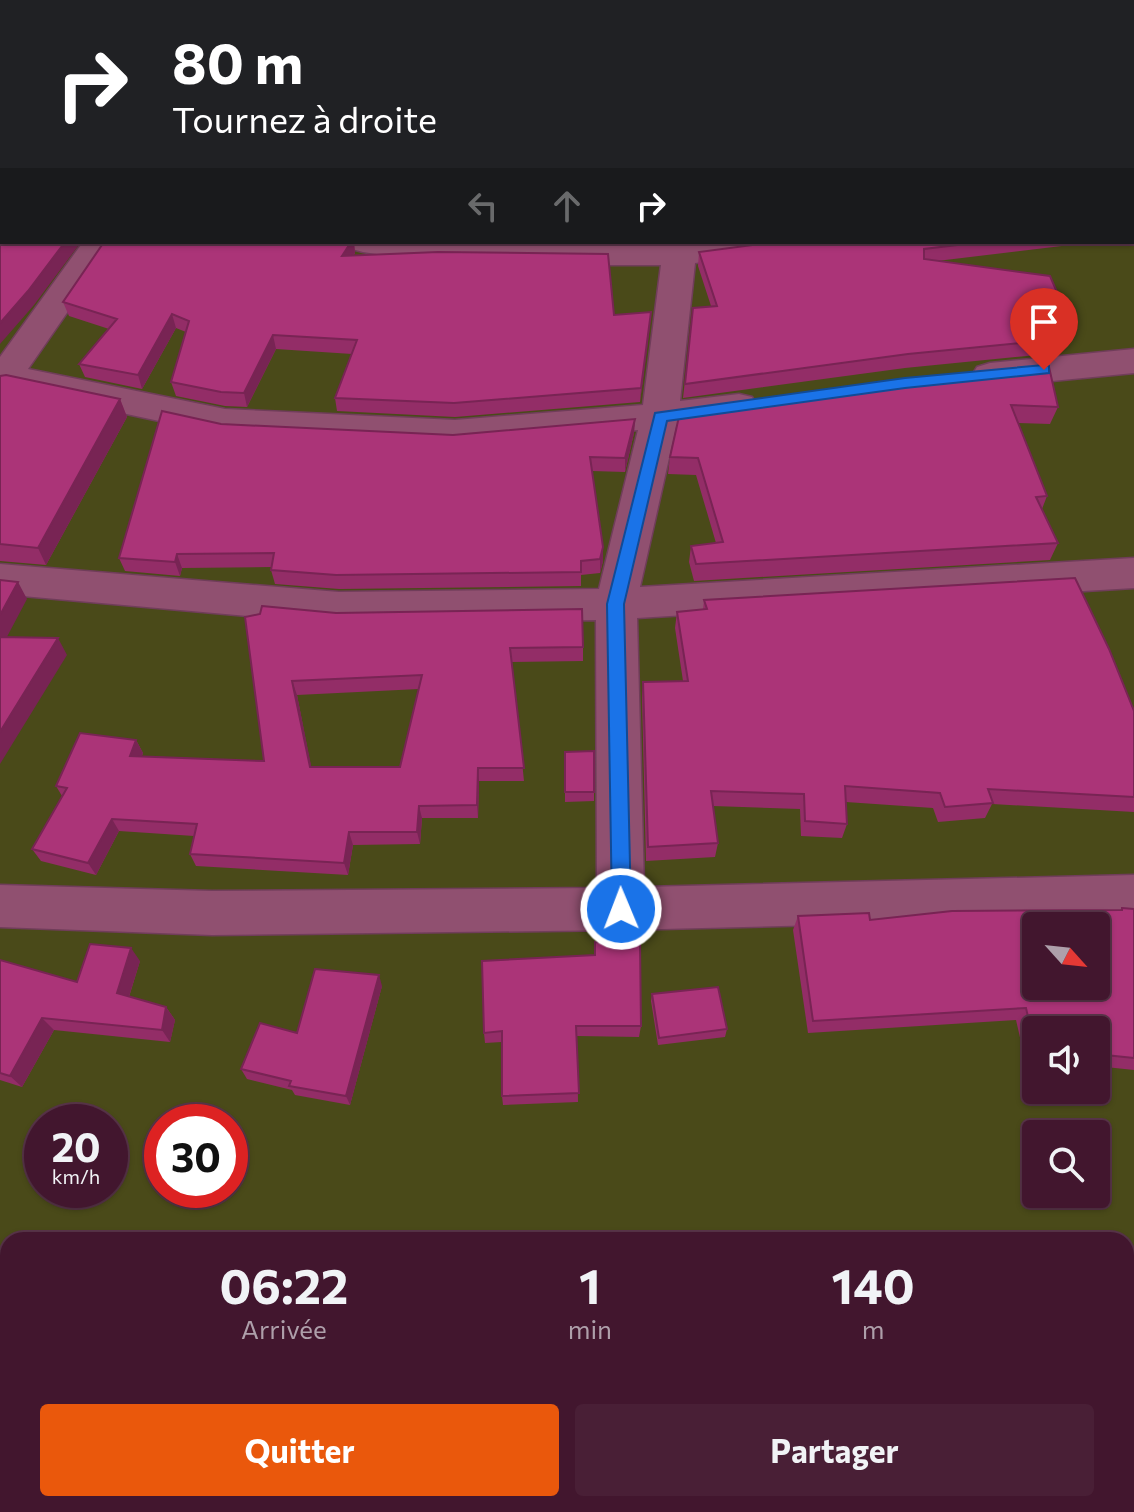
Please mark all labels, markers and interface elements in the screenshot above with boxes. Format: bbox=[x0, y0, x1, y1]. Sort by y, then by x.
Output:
text: 80 m bbox=[172, 27, 303, 96]
icon: right bbox=[40, 32, 144, 136]
text: Tournez à droite bbox=[172, 96, 437, 140]
icon: left bbox=[461, 184, 505, 228]
icon: ahead bbox=[545, 184, 589, 228]
icon: right bbox=[629, 184, 673, 228]
pin bbox=[1010, 288, 1078, 370]
icon: arrive bbox=[1022, 300, 1066, 344]
position arrow bbox=[579, 867, 663, 951]
north arrow bbox=[1022, 912, 1110, 1000]
map controls bbox=[1022, 912, 1110, 1208]
button: sound bbox=[1022, 1016, 1110, 1104]
speed limit sign: 30 bbox=[144, 1104, 248, 1208]
button: search bbox=[1022, 1120, 1110, 1208]
text: 20 bbox=[51, 1121, 101, 1170]
text: km/h bbox=[52, 1164, 100, 1188]
text: 06:22 bbox=[219, 1255, 348, 1314]
text: 1 bbox=[579, 1255, 601, 1314]
text: 140 bbox=[831, 1255, 915, 1314]
text: Arrivée bbox=[241, 1313, 327, 1344]
text: min bbox=[568, 1313, 612, 1344]
text: m bbox=[862, 1313, 884, 1344]
button: Quitter bbox=[40, 1404, 559, 1496]
button: Partager bbox=[575, 1404, 1094, 1496]

